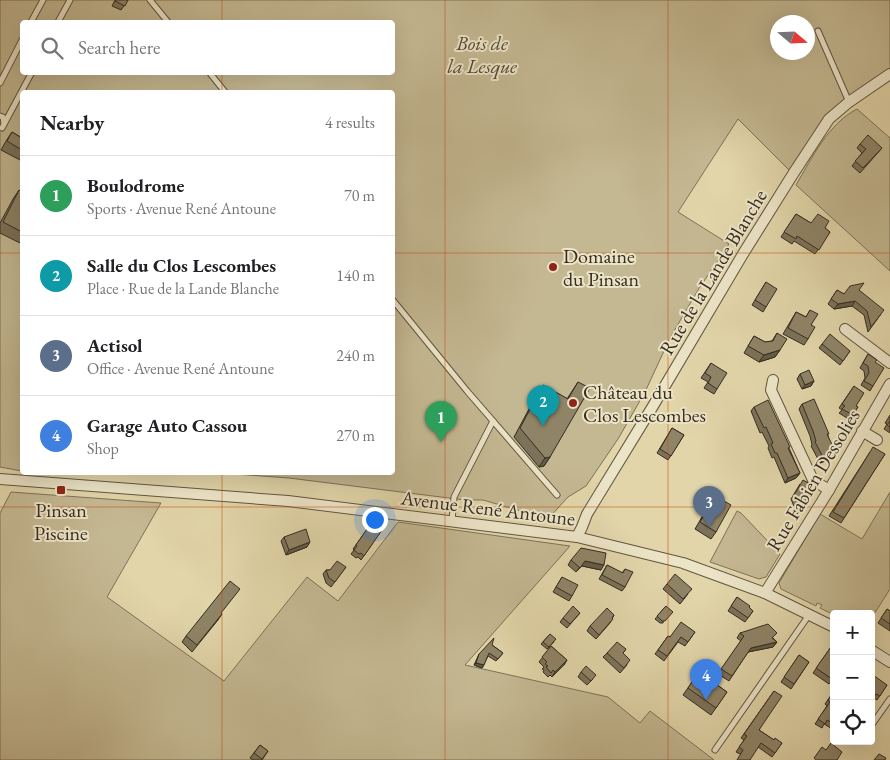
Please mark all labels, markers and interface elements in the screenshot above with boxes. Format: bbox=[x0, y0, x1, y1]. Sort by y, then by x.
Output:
north arrow bbox=[770, 15, 815, 60]
search box bbox=[20, 20, 395, 75]
park label: Bois de la Lesque bbox=[447, 30, 517, 80]
icon: search bbox=[38, 34, 66, 62]
text: Search here bbox=[78, 35, 160, 60]
text: Nearby bbox=[40, 109, 104, 136]
text: 4 results bbox=[325, 112, 375, 133]
text: Boulodrome bbox=[87, 173, 185, 198]
street label: Rue de la Lande Blanche bbox=[653, 184, 773, 360]
text: 1 bbox=[52, 185, 60, 206]
text: 70 m bbox=[344, 185, 375, 206]
text: Sports · Avenue René Antoune bbox=[87, 198, 276, 219]
place label: Domaine du Pinsan bbox=[563, 243, 640, 292]
text: Salle du Clos Lescombes bbox=[87, 253, 276, 278]
marker: Domaine du Pinsan bbox=[547, 261, 559, 273]
text: 2 bbox=[52, 265, 60, 286]
text: 140 m bbox=[336, 265, 375, 286]
text: Place · Rue de la Lande Blanche bbox=[87, 278, 279, 299]
text: Actisol bbox=[87, 333, 142, 358]
text: 3 bbox=[52, 345, 60, 366]
text: 240 m bbox=[336, 345, 375, 366]
text: Office · Avenue René Antoune bbox=[87, 358, 274, 379]
place label: Château du Clos Lescombes bbox=[583, 379, 706, 428]
pin: 2 bbox=[527, 385, 559, 426]
marker: Château du Clos Lescombes bbox=[567, 397, 579, 409]
pin: 1 bbox=[425, 401, 457, 442]
street label: Rue Fabien Dessolies bbox=[760, 404, 866, 556]
text: Garage Auto Cassou bbox=[87, 413, 247, 438]
text: 4 bbox=[52, 425, 60, 446]
text: 270 m bbox=[336, 425, 375, 446]
text: Shop bbox=[87, 438, 119, 459]
marker: Pinsan Piscine bbox=[55, 484, 67, 496]
street label: Avenue René Antoune bbox=[398, 484, 577, 532]
pin: 3 bbox=[693, 486, 725, 527]
place label: Pinsan Piscine bbox=[34, 497, 88, 546]
your location bbox=[362, 507, 388, 533]
map controls bbox=[830, 610, 875, 745]
button: + bbox=[830, 610, 875, 655]
button: − bbox=[830, 655, 875, 700]
pin: 4 bbox=[690, 659, 722, 700]
button: locate bbox=[830, 700, 875, 745]

